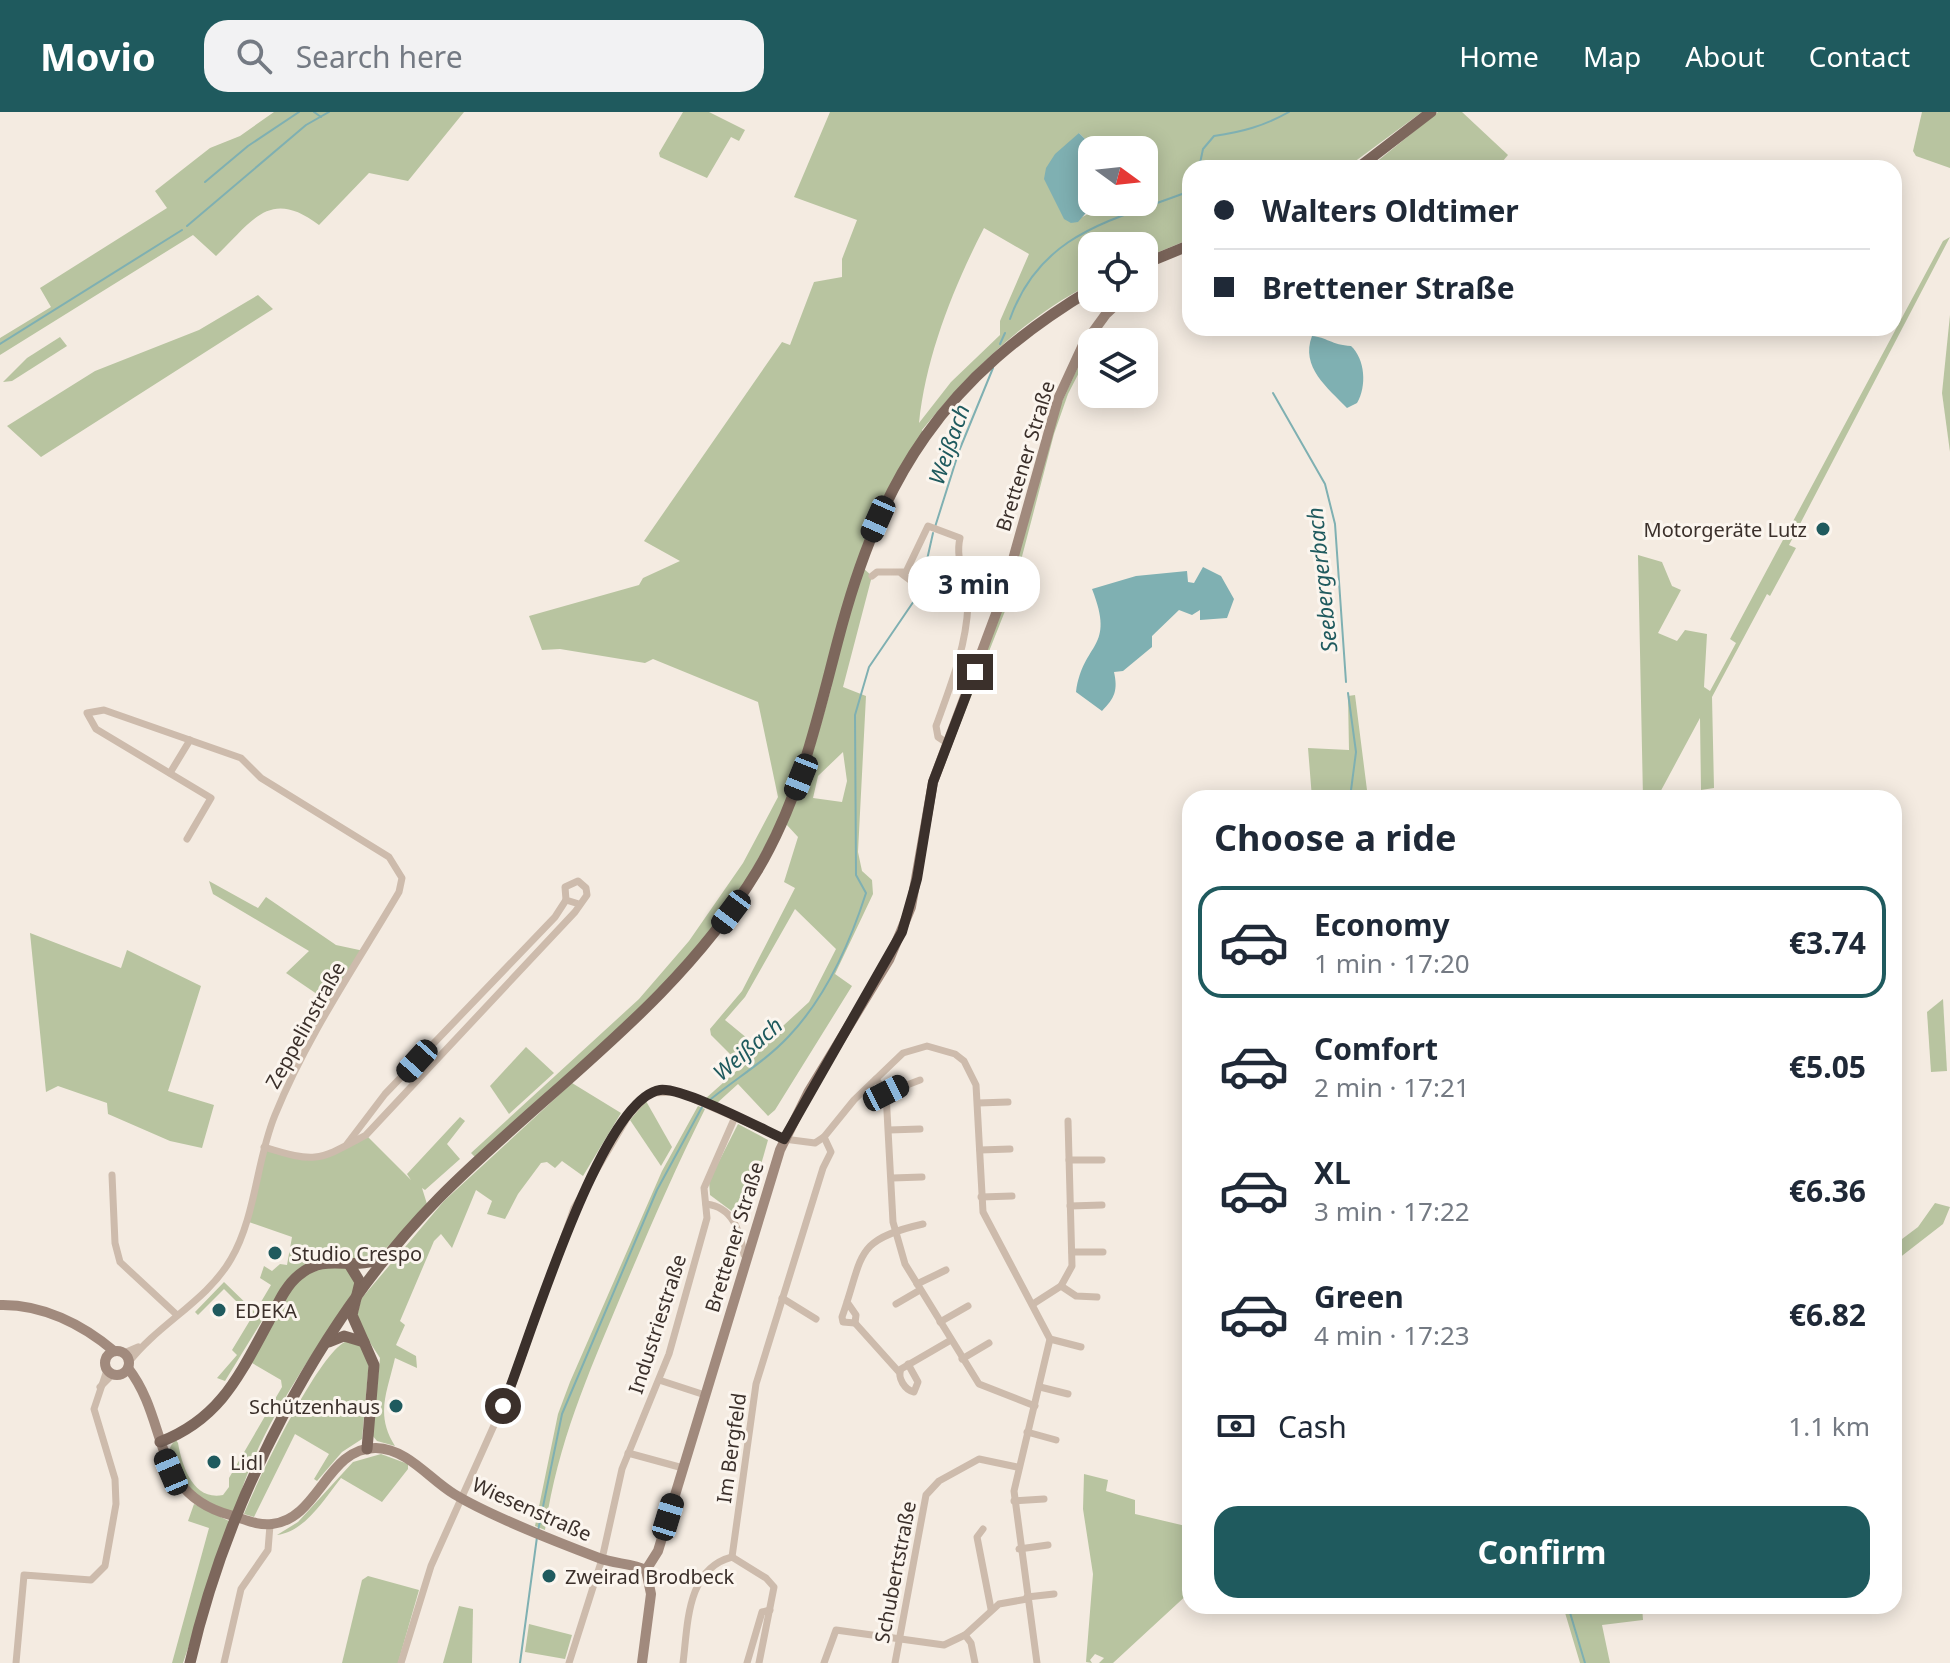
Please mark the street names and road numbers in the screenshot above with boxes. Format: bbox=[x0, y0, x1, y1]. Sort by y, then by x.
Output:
street label: Brettener Straße bbox=[989, 377, 1061, 535]
street label: Zeppelinstraße bbox=[259, 957, 351, 1093]
street label: Brettener Straße bbox=[698, 1158, 770, 1316]
street label: Industriestraße bbox=[622, 1251, 692, 1397]
street label: Im Bergfeld bbox=[710, 1391, 752, 1505]
street label: Wiesenstraße bbox=[468, 1471, 596, 1547]
street label: Schubertstraße bbox=[868, 1499, 922, 1645]

